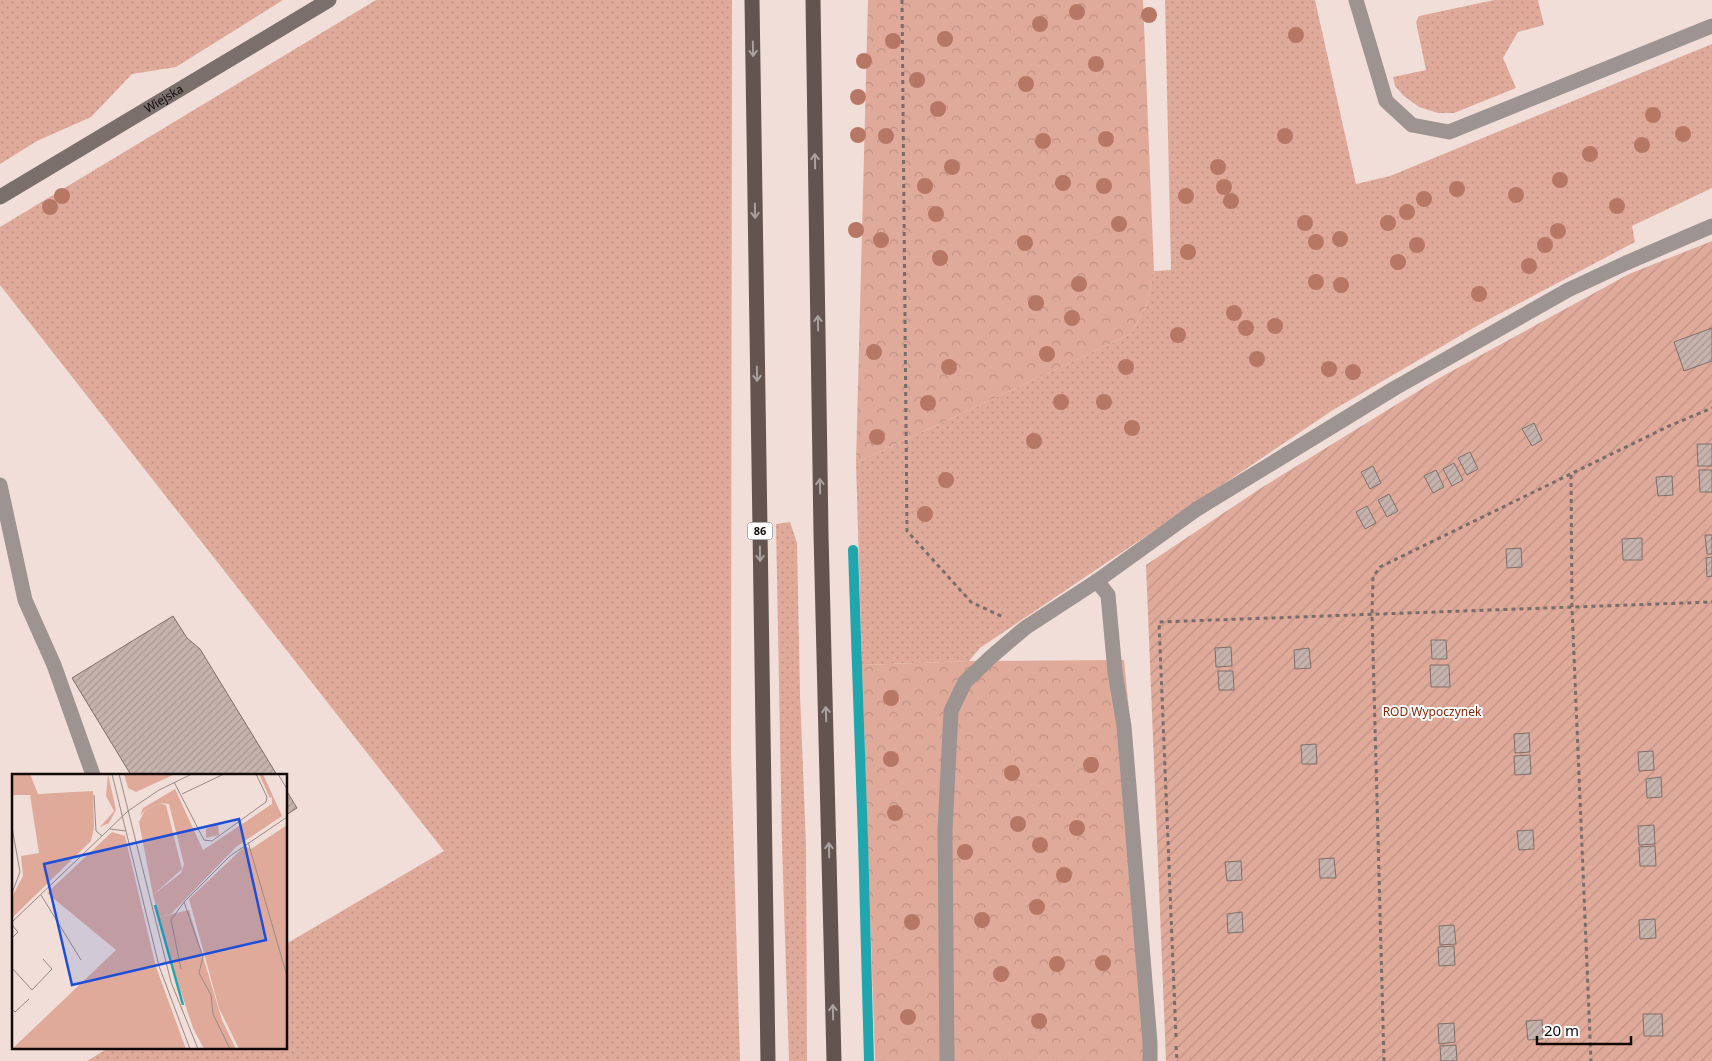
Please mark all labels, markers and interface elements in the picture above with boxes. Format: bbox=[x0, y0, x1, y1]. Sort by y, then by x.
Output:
one-way arrow bbox=[748, 40, 758, 56]
street label: Wiejska bbox=[141, 80, 186, 117]
one-way arrow bbox=[810, 153, 820, 170]
one-way arrow bbox=[750, 202, 760, 219]
one-way arrow bbox=[813, 315, 823, 332]
one-way arrow bbox=[753, 365, 762, 381]
one-way arrow bbox=[815, 478, 825, 494]
road number: 86 bbox=[748, 522, 772, 540]
one-way arrow bbox=[755, 545, 765, 561]
park label: ROD Wypoczynek bbox=[1383, 703, 1482, 720]
one-way arrow bbox=[821, 706, 831, 722]
inset map bbox=[12, 774, 288, 1048]
one-way arrow bbox=[824, 842, 834, 858]
one-way arrow bbox=[828, 1005, 837, 1021]
scale bar bbox=[1537, 1014, 1631, 1046]
text: 20 m bbox=[1544, 1020, 1579, 1040]

